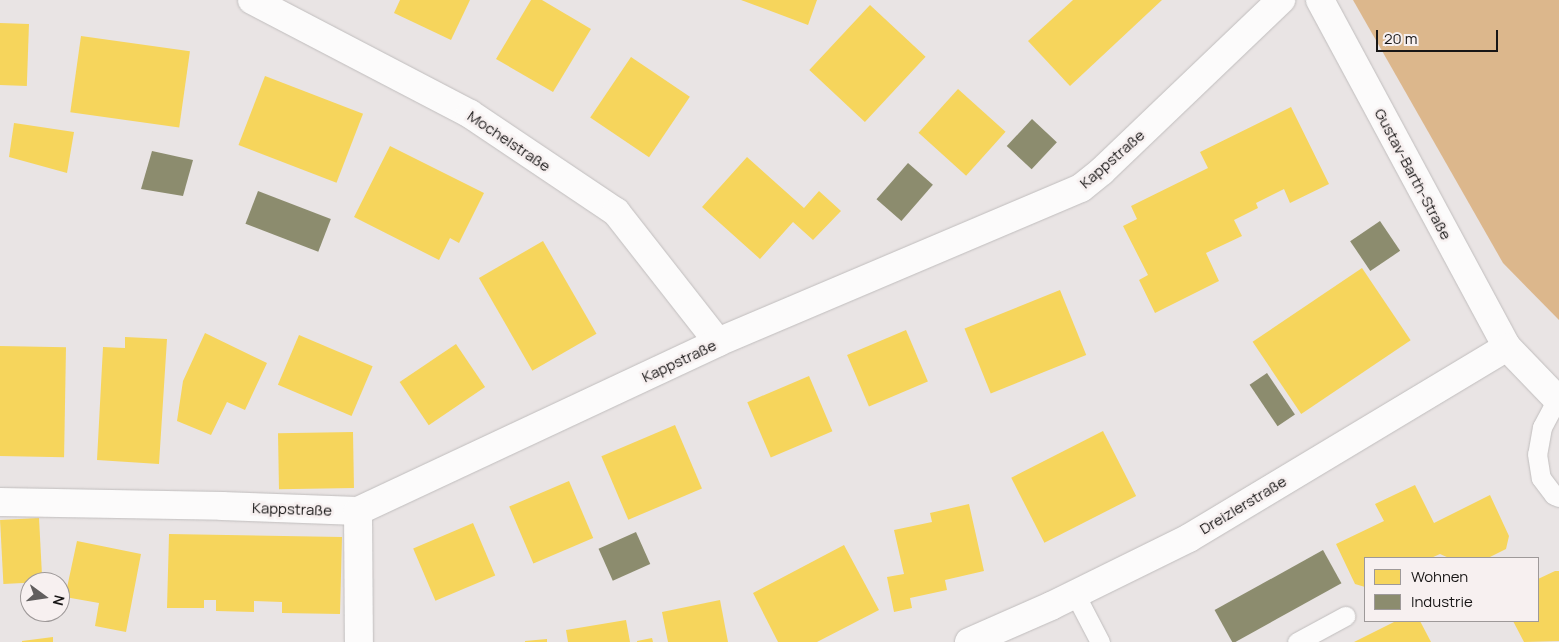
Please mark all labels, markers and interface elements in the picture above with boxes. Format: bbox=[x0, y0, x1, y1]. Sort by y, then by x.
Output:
scale bar bbox=[1379, 20, 1502, 52]
text: 20 m bbox=[1384, 28, 1417, 49]
street label: Gustav-Barth-Straße bbox=[1371, 105, 1455, 243]
street label: Mochelstraße bbox=[464, 107, 554, 175]
street label: Kappstraße bbox=[1076, 126, 1148, 192]
street label: Kappstraße bbox=[639, 336, 719, 386]
street label: Dreizlerstraße bbox=[1196, 472, 1290, 538]
street label: Kappstraße bbox=[252, 499, 332, 519]
legend bbox=[1364, 557, 1539, 622]
text: Wohnen bbox=[1411, 566, 1468, 587]
north arrow bbox=[20, 572, 70, 622]
text: Industrie bbox=[1411, 591, 1473, 612]
text: N bbox=[49, 593, 70, 608]

